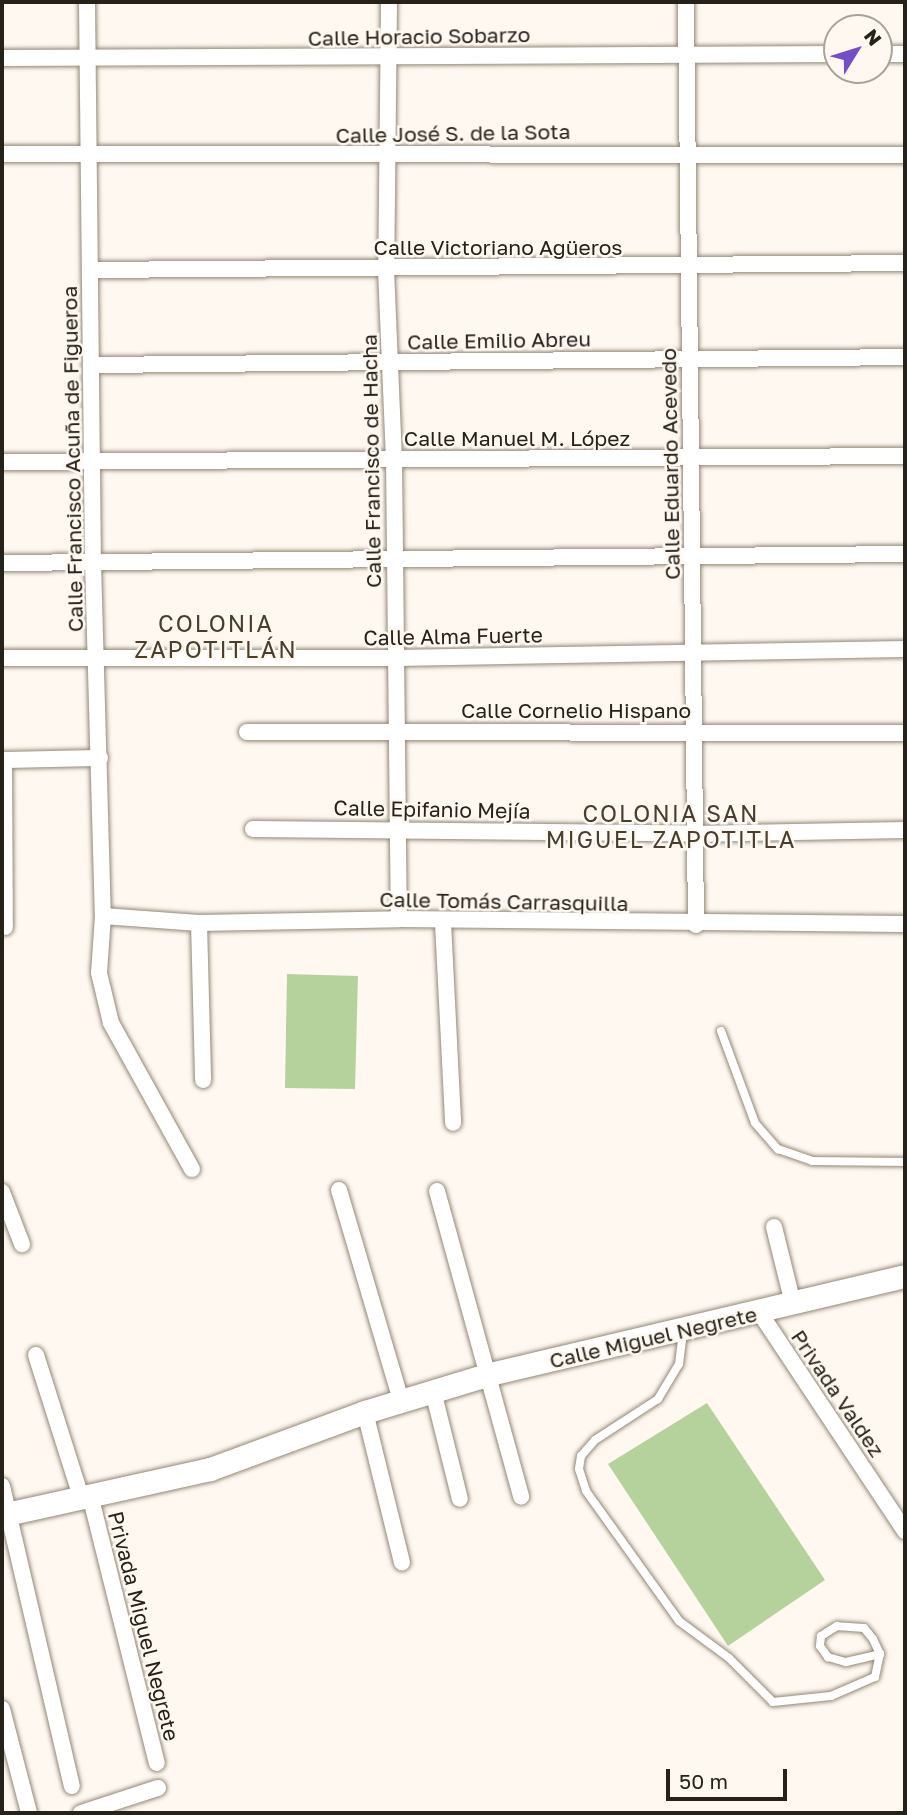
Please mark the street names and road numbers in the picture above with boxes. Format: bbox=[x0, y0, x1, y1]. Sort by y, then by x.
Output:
street label: Calle Horacio Sobarzo bbox=[307, 21, 531, 51]
street label: Calle José S. de la Sota bbox=[335, 118, 571, 148]
street label: Calle Victoriano Agüeros bbox=[374, 234, 622, 260]
street label: Calle Francisco Acuña de Figueroa bbox=[56, 286, 88, 632]
street label: Calle Emilio Abreu bbox=[407, 326, 591, 354]
street label: Calle Francisco de Hacha bbox=[356, 334, 386, 588]
street label: Calle Eduardo Acevedo bbox=[655, 348, 685, 580]
street label: Calle Manuel M. López bbox=[404, 425, 630, 451]
street label: Calle Alma Fuerte bbox=[363, 622, 543, 650]
street label: Calle Cornelio Hispano bbox=[461, 697, 691, 723]
street label: Calle Epifanio Mejía bbox=[333, 795, 531, 823]
street label: Calle Tomás Carrasquilla bbox=[379, 886, 629, 916]
street label: Calle Miguel Negrete bbox=[547, 1301, 759, 1373]
street label: Privada Valdez bbox=[786, 1325, 890, 1461]
street label: Privada Miguel Negrete bbox=[103, 1509, 185, 1743]

